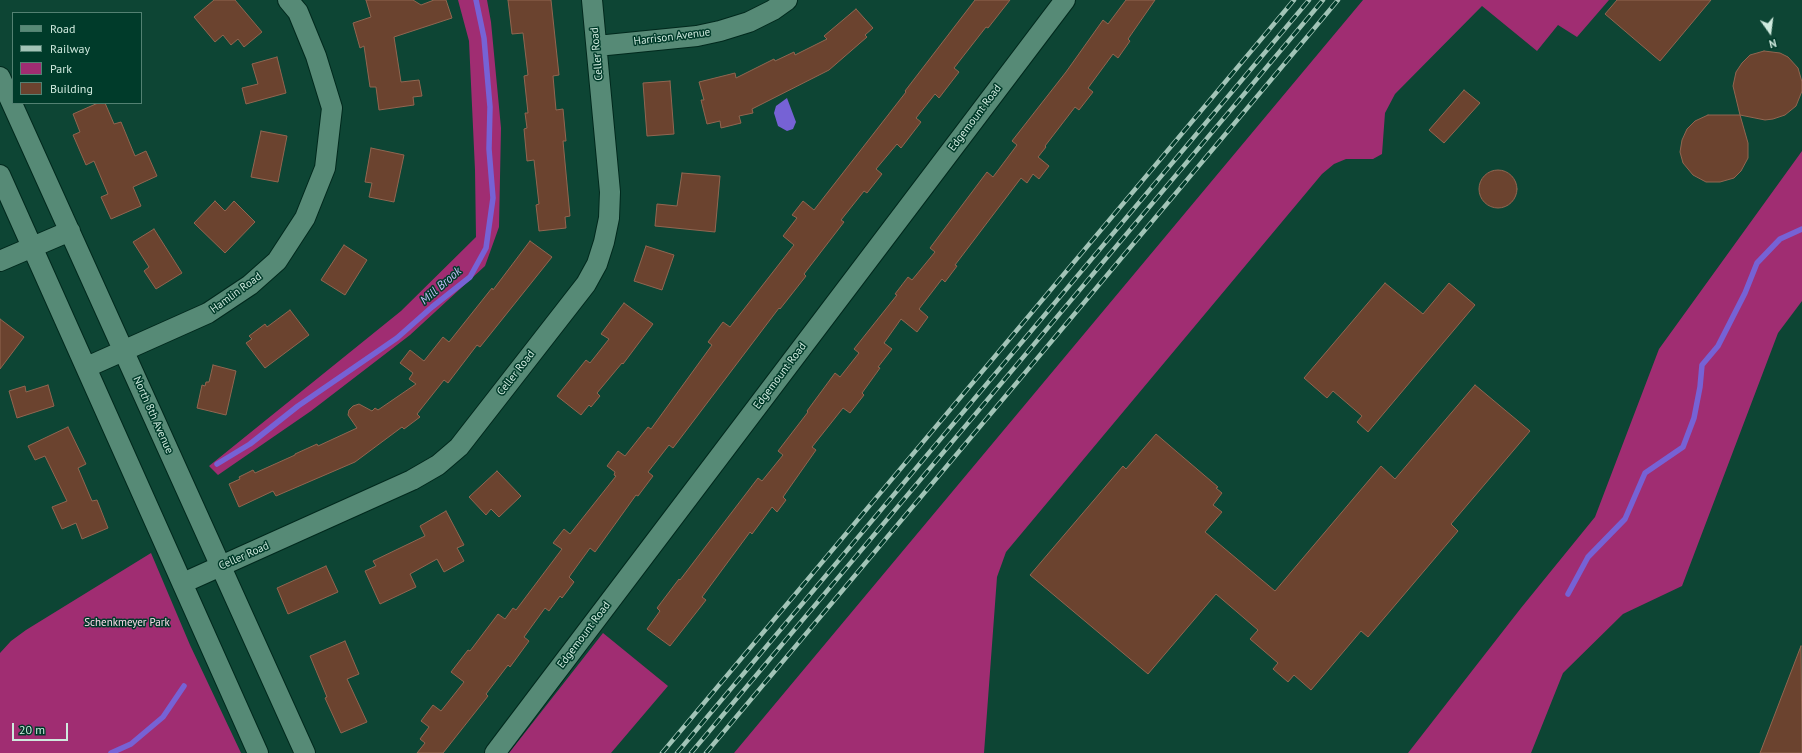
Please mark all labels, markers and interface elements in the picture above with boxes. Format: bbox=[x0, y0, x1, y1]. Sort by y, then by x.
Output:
legend bbox=[12, 12, 142, 104]
north arrow bbox=[1750, 12, 1790, 52]
text: Road bbox=[50, 21, 75, 36]
street label: Harrison Avenue bbox=[633, 26, 711, 48]
street label: Celler Road bbox=[588, 27, 606, 81]
text: N bbox=[1768, 36, 1778, 51]
text: Railway bbox=[50, 41, 90, 56]
text: Park bbox=[50, 61, 72, 76]
text: Building bbox=[50, 81, 93, 96]
street label: Edgemount Road bbox=[946, 82, 1004, 154]
water label: Mill Brook bbox=[417, 264, 465, 308]
street label: Hamlin Road bbox=[208, 270, 264, 316]
street label: Edgemount Road bbox=[751, 340, 809, 412]
street label: Celler Road bbox=[494, 348, 538, 398]
street label: North 8th Avenue bbox=[130, 374, 176, 456]
street label: Celler Road bbox=[217, 539, 271, 573]
street label: Edgemount Road bbox=[555, 599, 613, 671]
park label: Schenkmeyer Park bbox=[84, 616, 170, 630]
scale bar bbox=[14, 715, 70, 741]
text: 20 m bbox=[19, 722, 45, 737]

